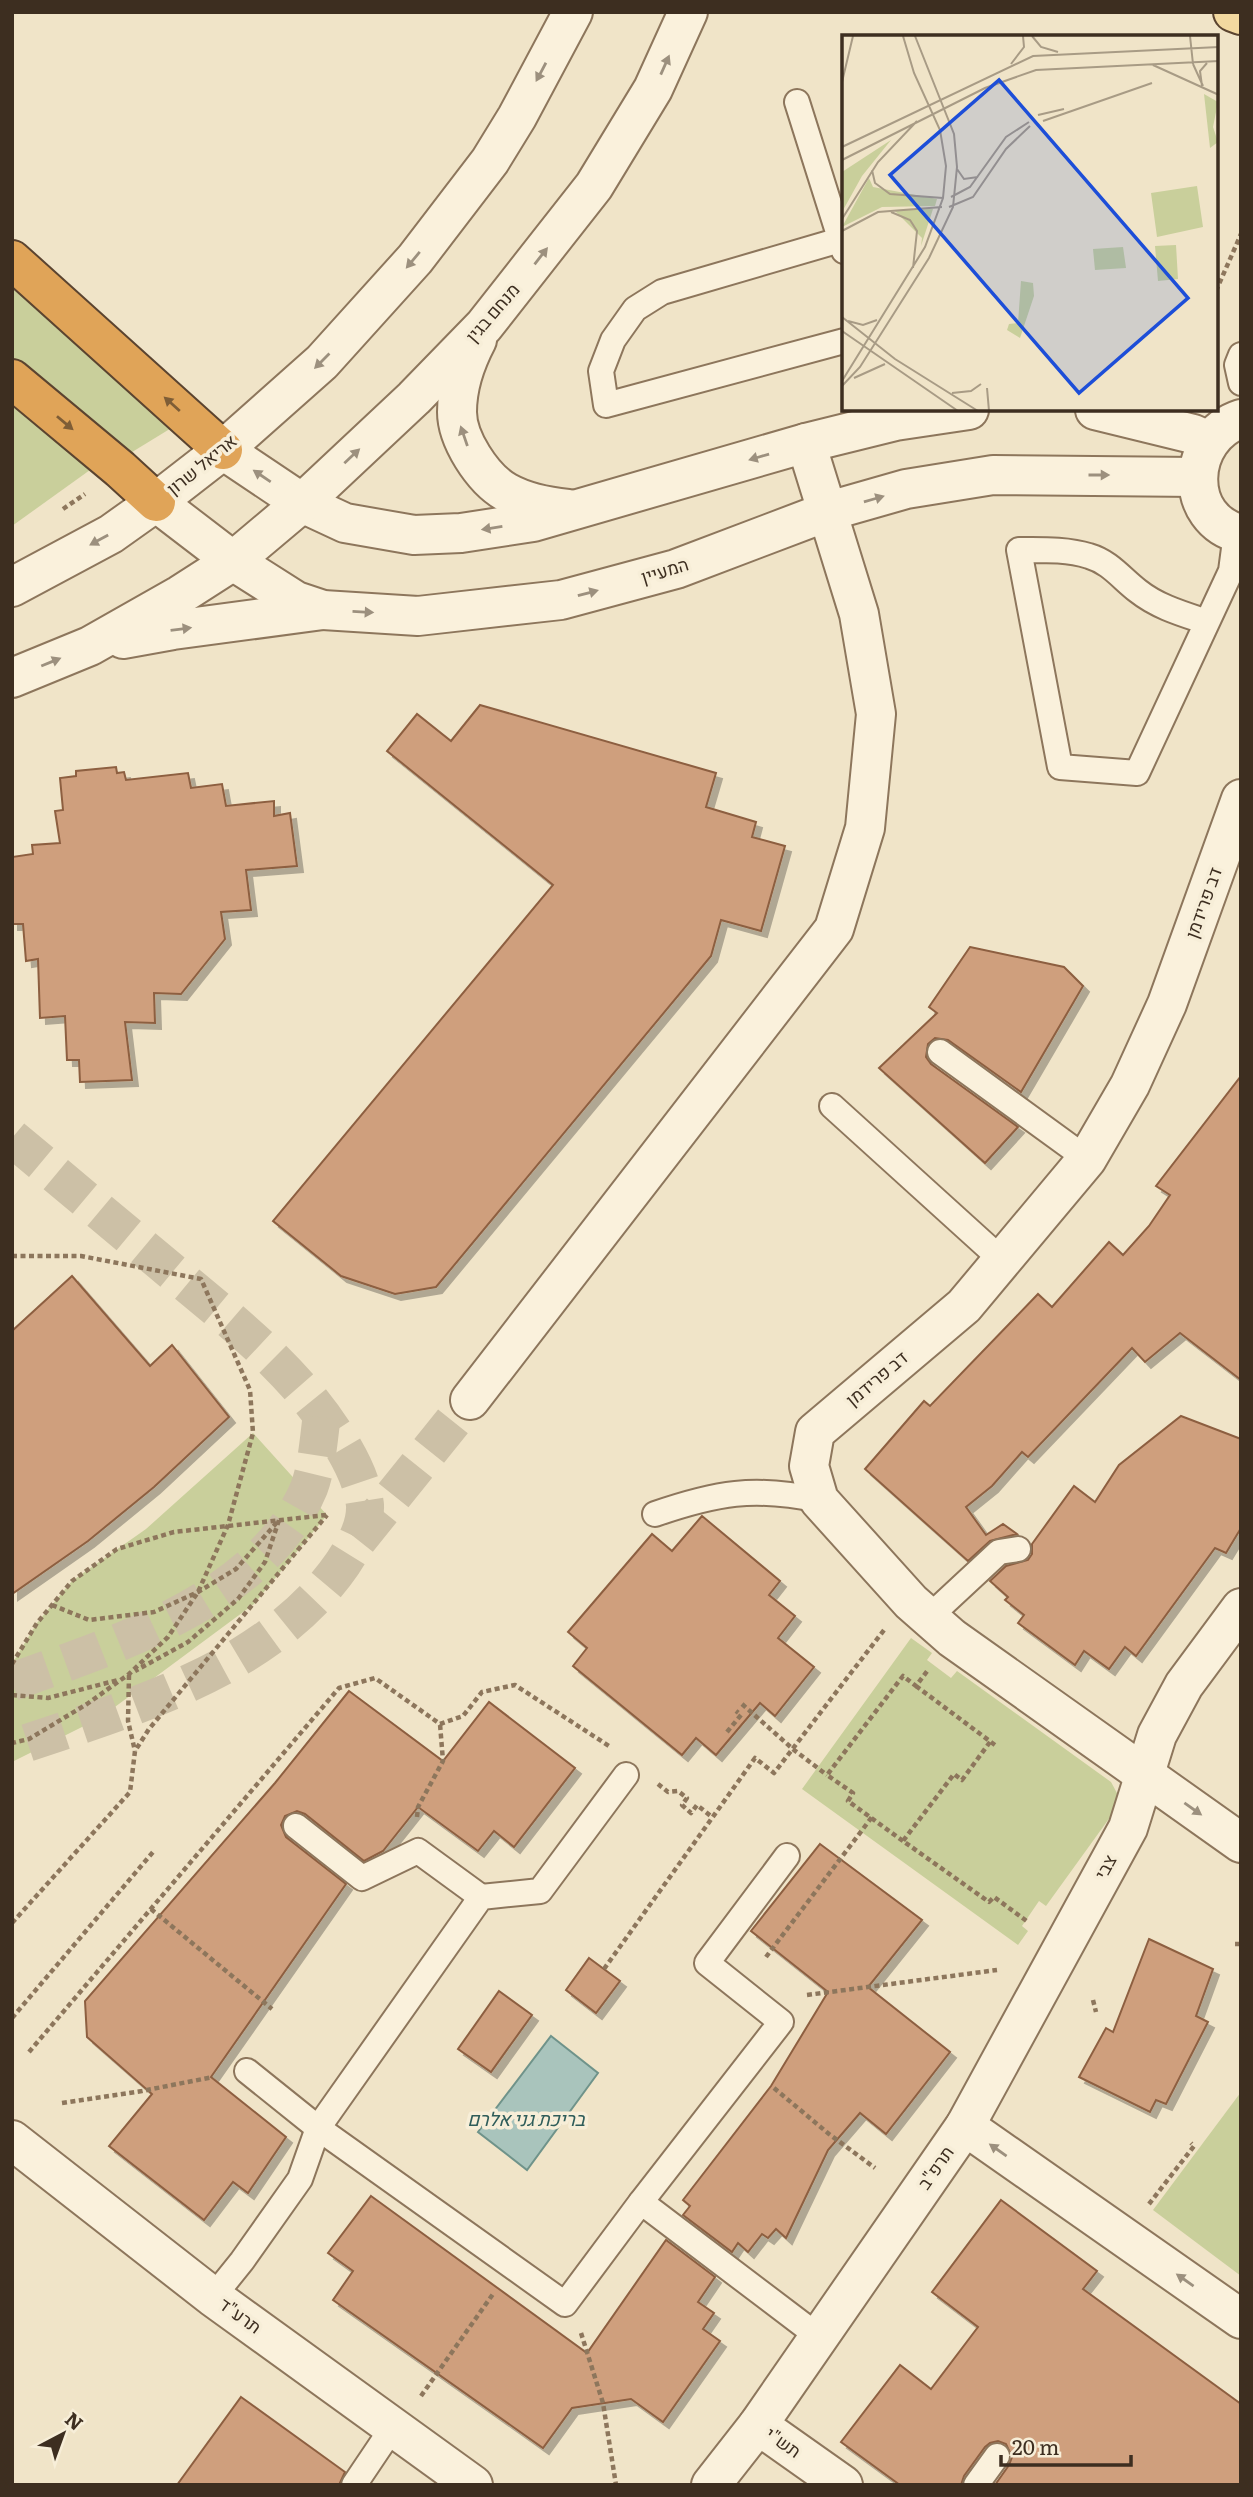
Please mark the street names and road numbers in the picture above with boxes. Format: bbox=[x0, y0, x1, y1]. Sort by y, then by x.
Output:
street label: מנחם בגין bbox=[458, 276, 525, 348]
street label: אריאל שרון bbox=[160, 427, 242, 501]
street label: המעיין bbox=[637, 550, 692, 590]
street label: דב פרידמן bbox=[1177, 863, 1228, 942]
street label: דב פרידמן bbox=[839, 1344, 913, 1412]
street label: צבי bbox=[1087, 1849, 1123, 1884]
street label: תרפ"ב bbox=[910, 2140, 960, 2194]
street label: תרע"ד bbox=[214, 2290, 268, 2339]
street label: תש"י bbox=[761, 2420, 807, 2464]

